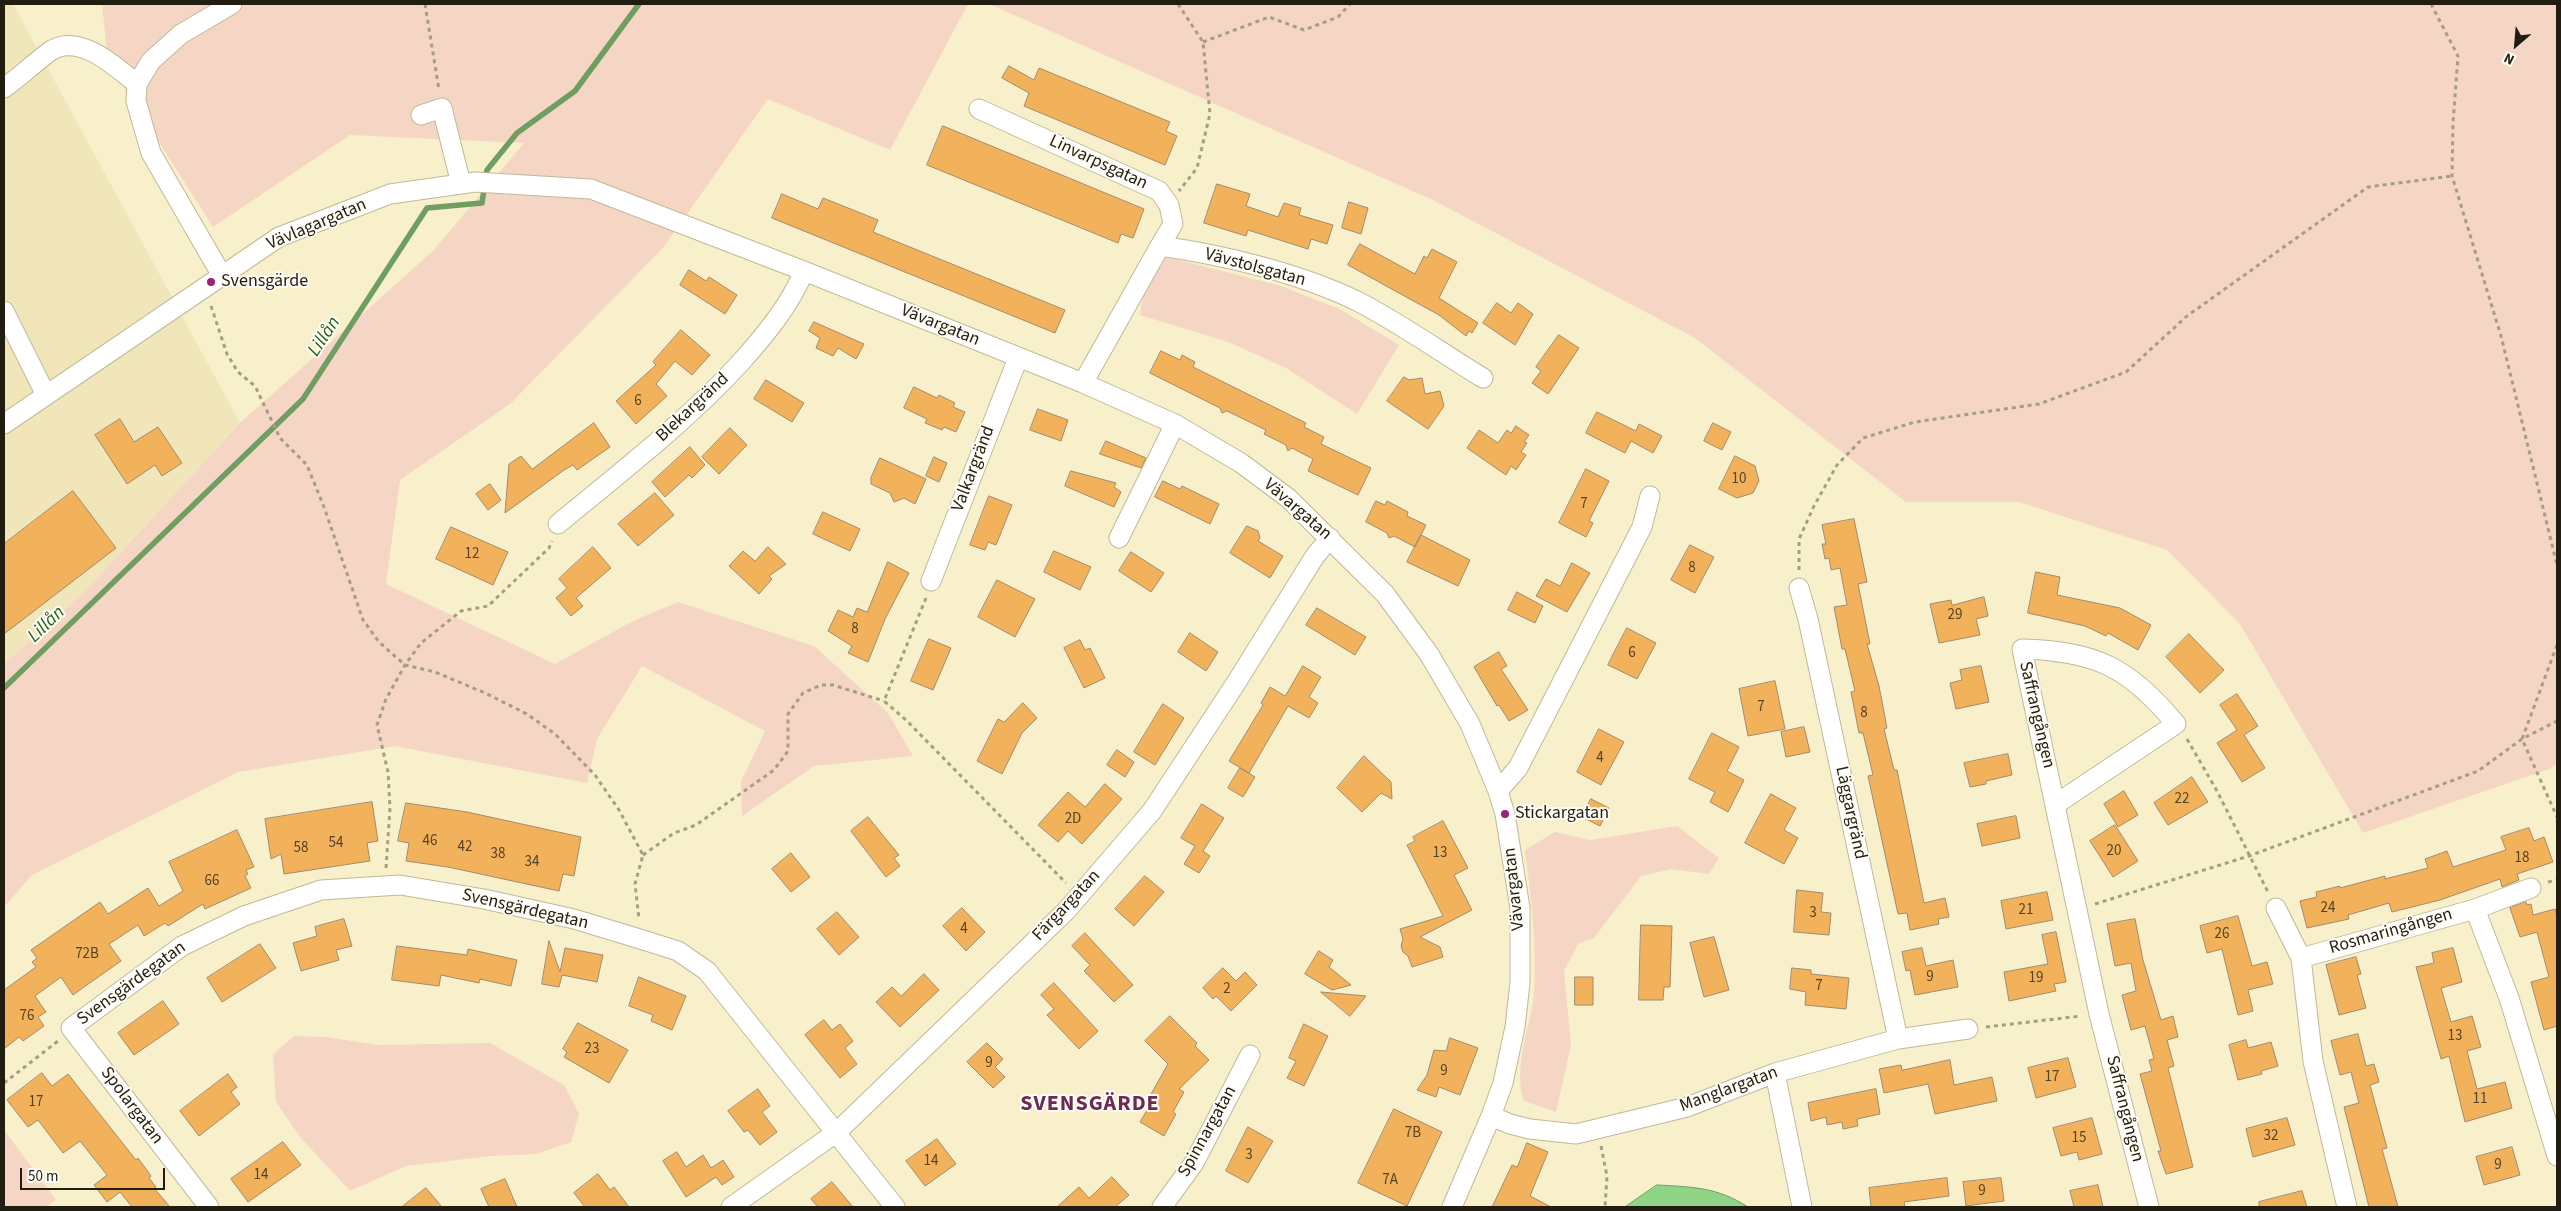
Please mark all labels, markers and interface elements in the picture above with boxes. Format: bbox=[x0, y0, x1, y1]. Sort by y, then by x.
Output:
north arrow bbox=[2491, 20, 2541, 70]
text: N bbox=[2501, 47, 2518, 69]
street label: Linvarpsgatan bbox=[1045, 131, 1151, 195]
street label: Vävlagargatan bbox=[264, 194, 370, 256]
street label: Vävstolsgatan bbox=[1202, 244, 1308, 292]
place label: Svensgärde bbox=[221, 271, 308, 293]
marker: Svensgärde bbox=[205, 276, 217, 288]
street label: Vävargatan bbox=[897, 300, 983, 352]
water label: Lillån bbox=[304, 313, 346, 361]
street label: Blekargränd bbox=[652, 369, 734, 447]
house number: 6 bbox=[634, 393, 642, 411]
street label: Valkargränd bbox=[948, 423, 1000, 515]
house number: 10 bbox=[1732, 471, 1746, 489]
street label: Vävargatan bbox=[1258, 475, 1336, 545]
house number: 7 bbox=[1580, 496, 1588, 514]
house number: 12 bbox=[465, 546, 479, 564]
house number: 8 bbox=[1688, 560, 1696, 578]
water label: Lillån bbox=[24, 602, 70, 648]
house number: 29 bbox=[1948, 607, 1962, 625]
house number: 8 bbox=[851, 621, 859, 639]
house number: 6 bbox=[1628, 645, 1636, 663]
street label: Saffrangången bbox=[2013, 659, 2059, 771]
house number: 7 bbox=[1757, 699, 1765, 717]
house number: 8 bbox=[1860, 705, 1868, 723]
house number: 4 bbox=[1596, 750, 1604, 768]
street label: Läggargränd bbox=[1830, 764, 1870, 862]
house number: 22 bbox=[2175, 791, 2189, 809]
place label: Stickargatan bbox=[1515, 803, 1609, 825]
marker: Stickargatan bbox=[1499, 808, 1511, 820]
house number: 2D bbox=[1065, 811, 1081, 829]
house number: 46 bbox=[423, 833, 437, 851]
house number: 54 bbox=[329, 835, 343, 853]
house number: 42 bbox=[458, 839, 472, 857]
house number: 58 bbox=[294, 840, 308, 858]
house number: 20 bbox=[2107, 843, 2121, 861]
house number: 13 bbox=[1433, 845, 1447, 863]
house number: 38 bbox=[491, 846, 505, 864]
street label: Vävargatan bbox=[1500, 846, 1530, 932]
house number: 18 bbox=[2515, 850, 2529, 868]
house number: 34 bbox=[525, 854, 539, 872]
street label: Färgargatan bbox=[1029, 866, 1105, 946]
house number: 66 bbox=[205, 873, 219, 891]
street label: Svensgärdegatan bbox=[460, 885, 590, 935]
house number: 24 bbox=[2321, 900, 2335, 918]
house number: 21 bbox=[2019, 902, 2033, 920]
street label: Rosmaringången bbox=[2327, 904, 2455, 960]
house number: 3 bbox=[1809, 905, 1817, 923]
house number: 4 bbox=[960, 921, 968, 939]
house number: 26 bbox=[2215, 926, 2229, 944]
street label: Svensgärdegatan bbox=[73, 937, 191, 1031]
house number: 72B bbox=[75, 946, 99, 964]
house number: 9 bbox=[1926, 969, 1934, 987]
house number: 19 bbox=[2029, 970, 2043, 988]
house number: 7 bbox=[1815, 978, 1823, 996]
house number: 2 bbox=[1223, 981, 1231, 999]
house number: 76 bbox=[20, 1008, 34, 1026]
house number: 13 bbox=[2448, 1028, 2462, 1046]
house number: 23 bbox=[585, 1041, 599, 1059]
street label: Saffrangången bbox=[2100, 1053, 2148, 1165]
house number: 9 bbox=[985, 1055, 993, 1073]
street label: Manglargatan bbox=[1677, 1062, 1781, 1118]
street label: Spolargatan bbox=[95, 1063, 167, 1149]
house number: 9 bbox=[1440, 1063, 1448, 1081]
house number: 17 bbox=[2045, 1069, 2059, 1087]
street label: Spinnargatan bbox=[1174, 1083, 1242, 1181]
house number: 11 bbox=[2473, 1091, 2487, 1109]
district label: SVENSGÄRDE bbox=[1019, 1092, 1161, 1118]
house number: 17 bbox=[29, 1094, 43, 1112]
house number: 7B bbox=[1405, 1125, 1421, 1143]
house number: 32 bbox=[2264, 1128, 2278, 1146]
house number: 15 bbox=[2072, 1130, 2086, 1148]
house number: 3 bbox=[1245, 1147, 1253, 1165]
house number: 14 bbox=[924, 1153, 938, 1171]
house number: 9 bbox=[2494, 1157, 2502, 1175]
scale bar bbox=[22, 1158, 168, 1190]
text: 50 m bbox=[28, 1166, 58, 1187]
house number: 14 bbox=[254, 1167, 268, 1185]
house number: 7A bbox=[1382, 1172, 1398, 1190]
house number: 9 bbox=[1978, 1183, 1986, 1201]

